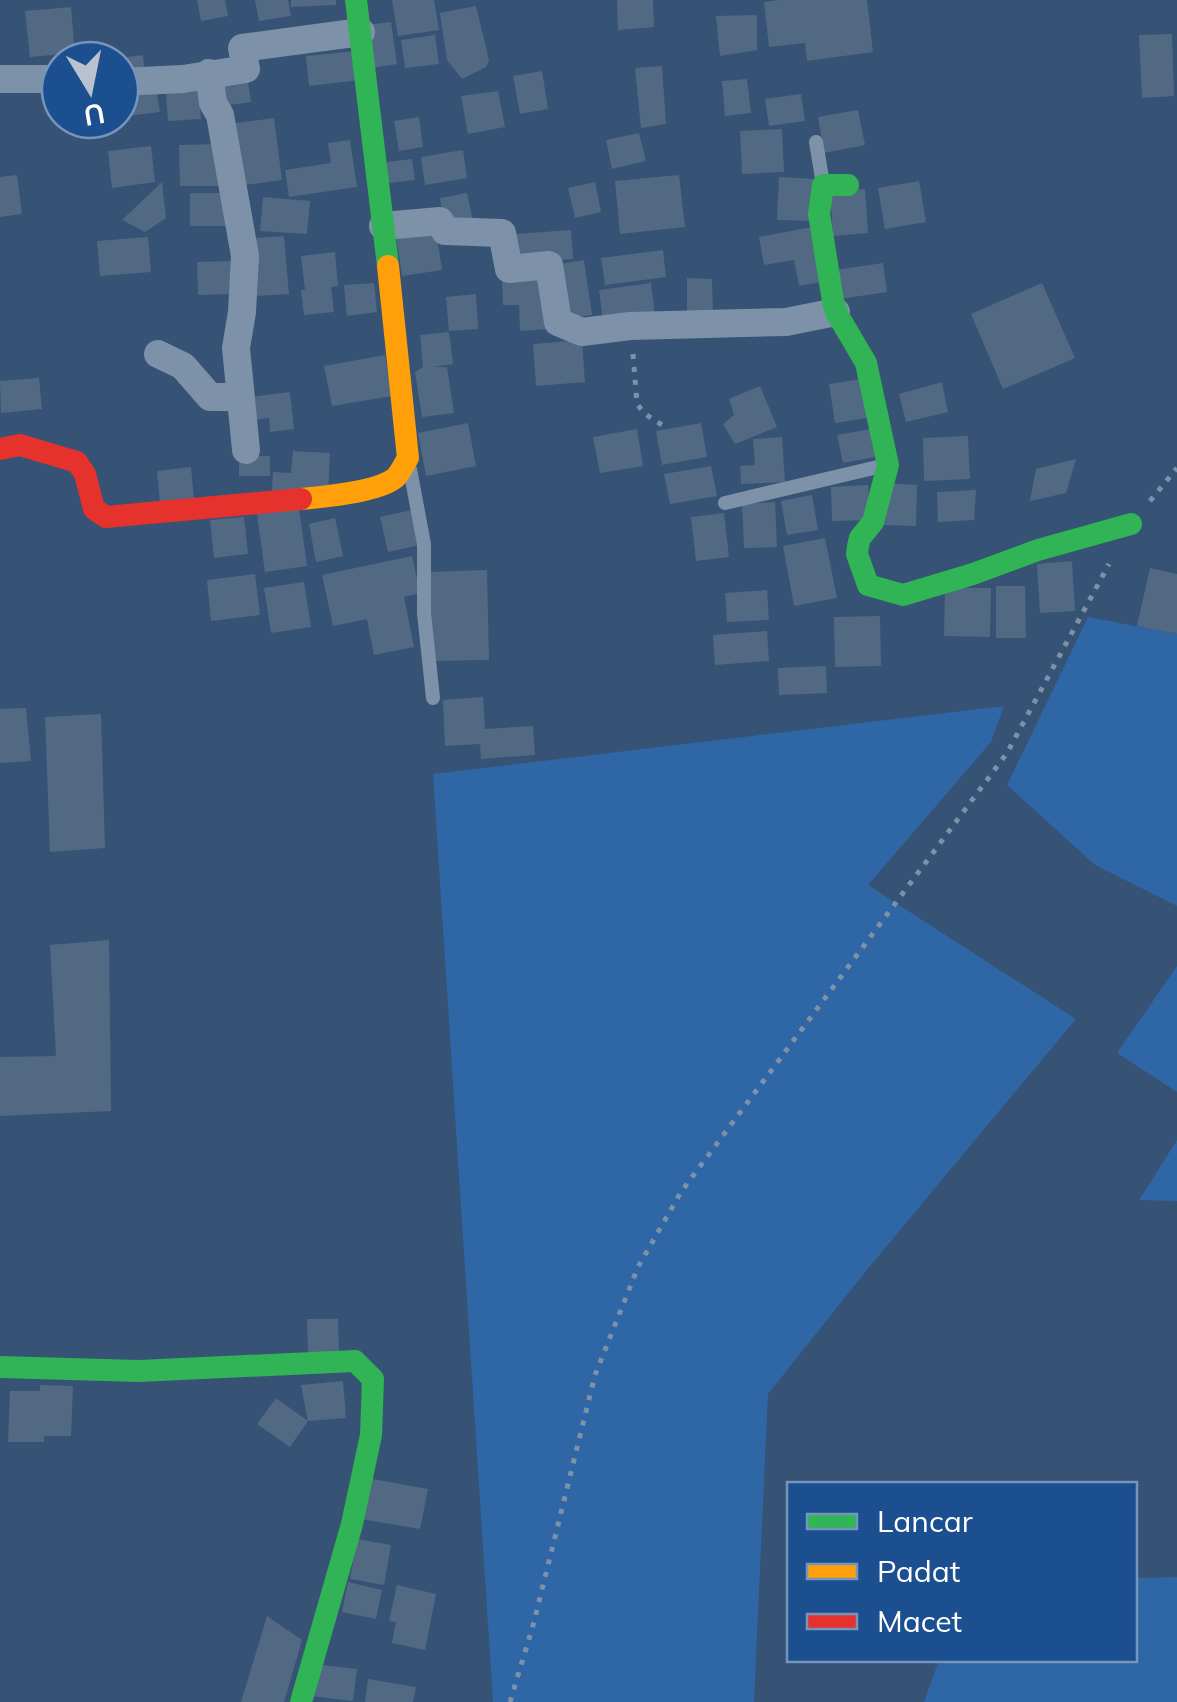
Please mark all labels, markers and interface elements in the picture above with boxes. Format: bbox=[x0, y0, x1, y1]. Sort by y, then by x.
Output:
north arrow bbox=[40, 40, 140, 140]
text: U bbox=[81, 96, 108, 134]
legend bbox=[787, 1482, 1137, 1662]
text: Lancar bbox=[877, 1502, 973, 1540]
text: Padat bbox=[877, 1552, 960, 1590]
text: Macet bbox=[877, 1602, 962, 1640]

